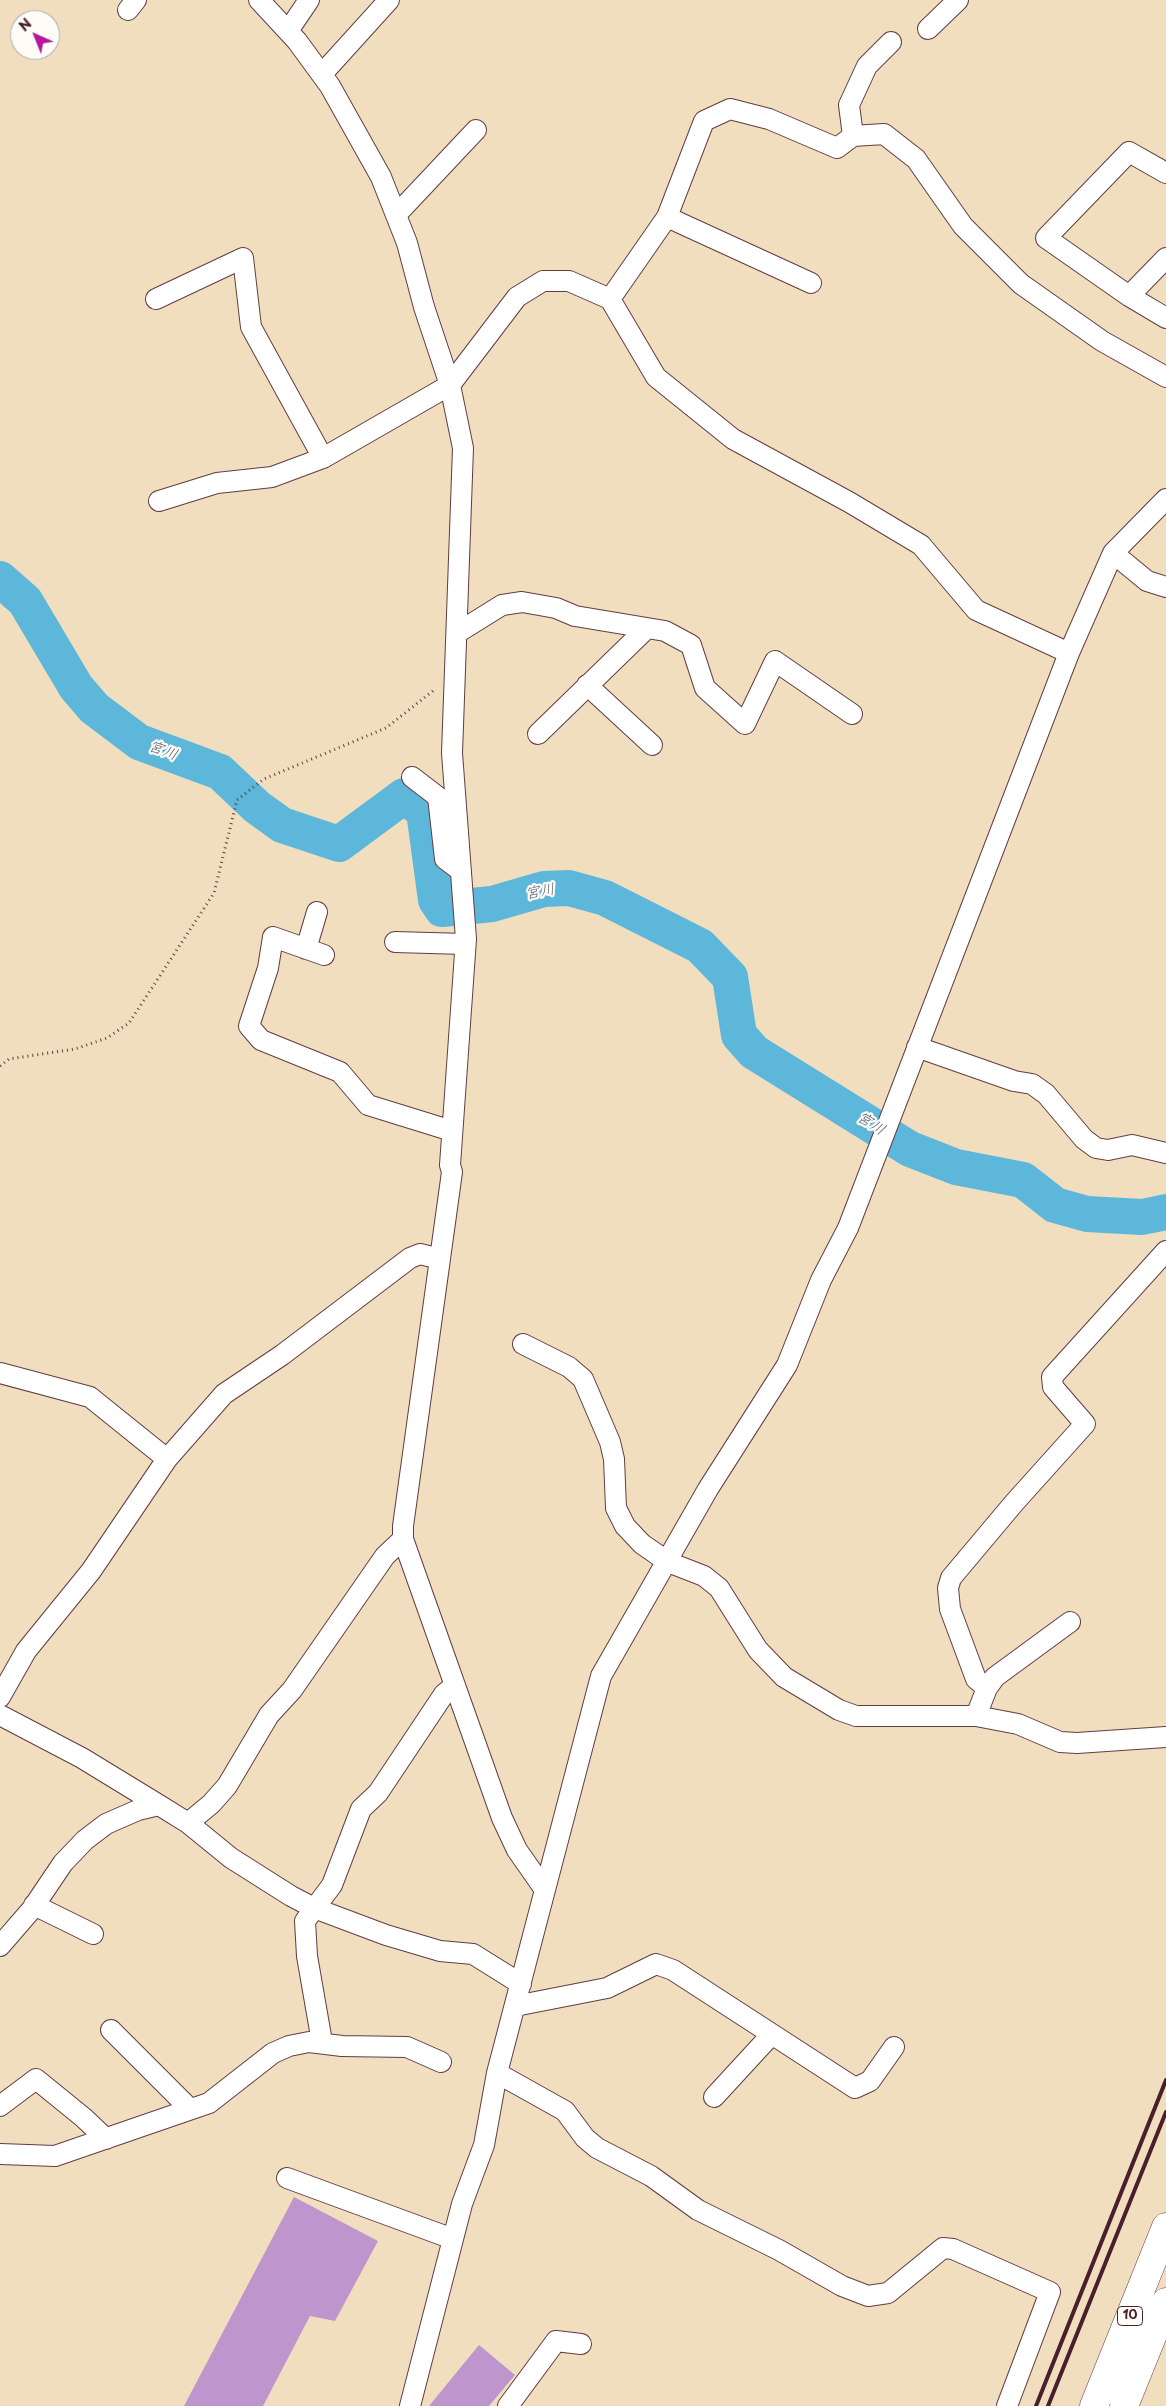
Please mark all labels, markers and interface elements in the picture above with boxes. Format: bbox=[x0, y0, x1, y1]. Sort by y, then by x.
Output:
north arrow bbox=[10, 10, 60, 60]
text: N bbox=[14, 13, 36, 36]
water label: 宮川 bbox=[146, 737, 180, 765]
water label: 宮川 bbox=[524, 881, 556, 903]
water label: 宮川 bbox=[854, 1108, 888, 1140]
road number: 10 bbox=[1118, 2306, 1142, 2326]

